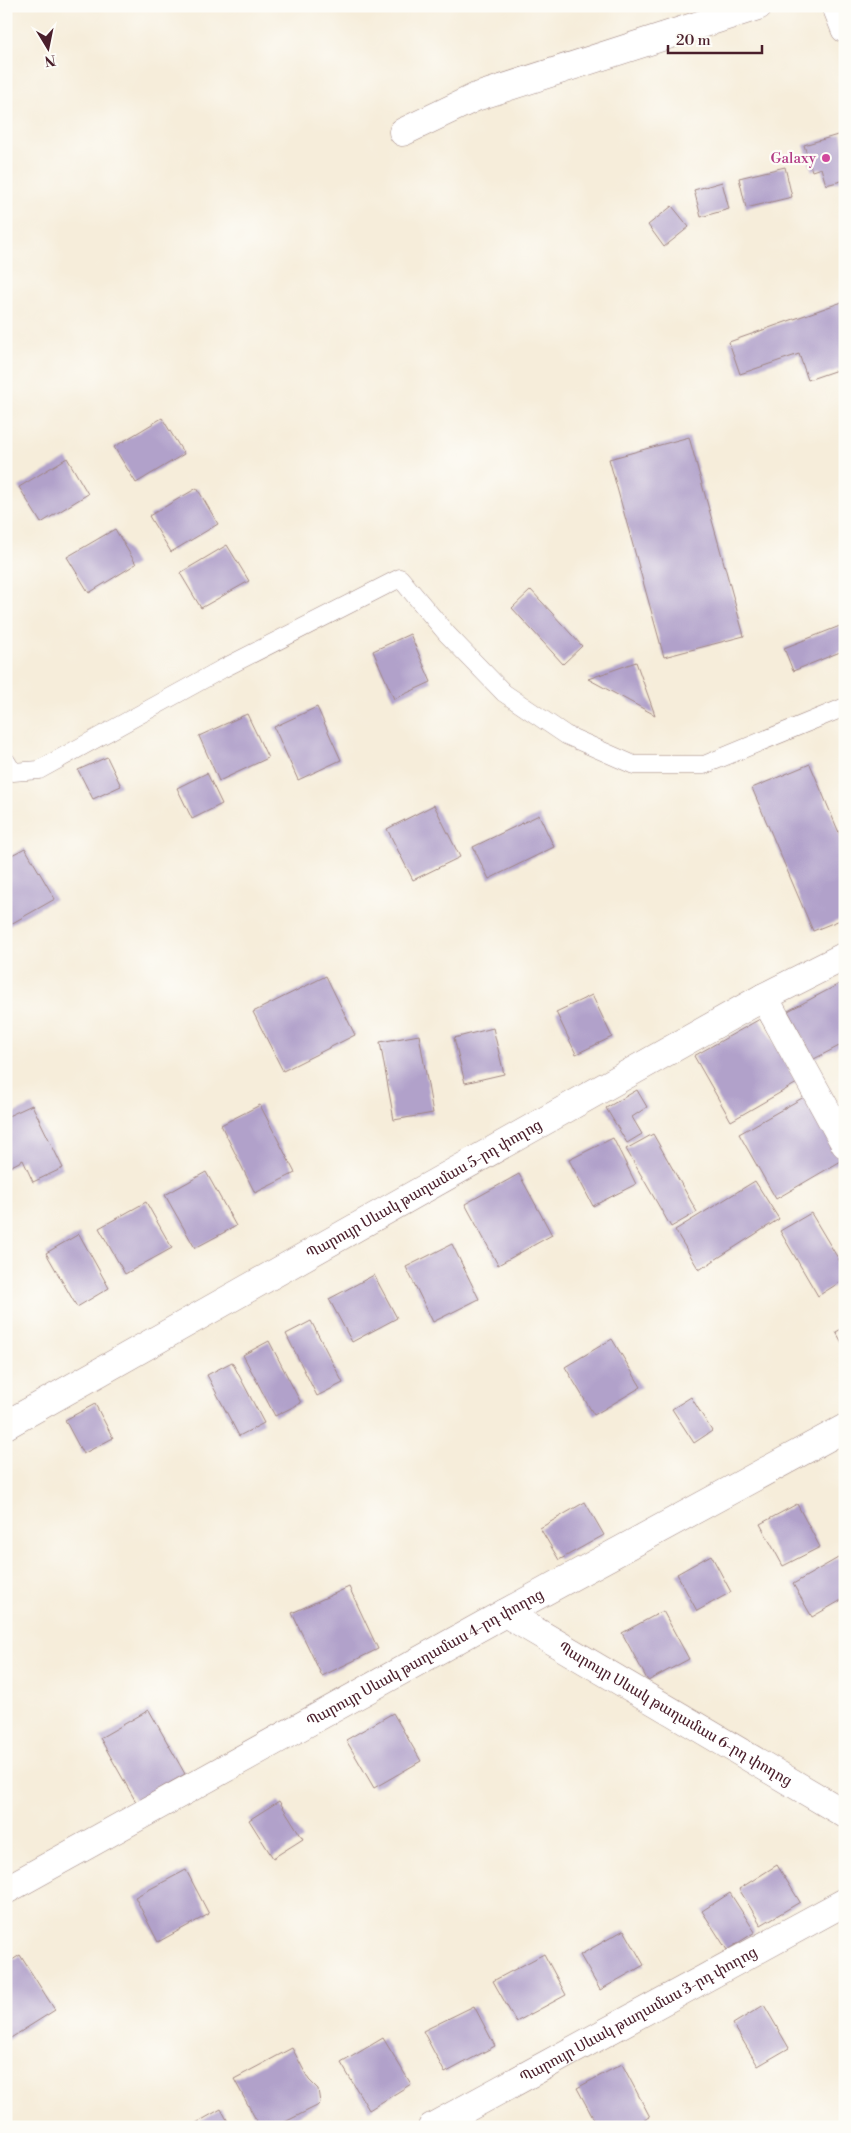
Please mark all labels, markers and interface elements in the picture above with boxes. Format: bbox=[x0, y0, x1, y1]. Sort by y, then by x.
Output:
north arrow bbox=[22, 22, 72, 72]
scale bar bbox=[668, 22, 762, 54]
text: 20 m bbox=[676, 31, 711, 50]
text: N bbox=[43, 50, 57, 70]
place label: Galaxy bbox=[770, 149, 817, 168]
marker: Galaxy bbox=[820, 152, 832, 164]
street label: Պարույր Սևակ թաղամաս 5-րդ փողոց bbox=[303, 1115, 545, 1264]
street label: Պարույր Սևակ թաղամաս 4-րդ փողոց bbox=[303, 1585, 547, 1731]
street label: Պարույր Սևակ թաղամաս 6-րդ փողոց bbox=[555, 1638, 796, 1791]
street label: Պարույր Սևակ թաղամաս 3-րդ փողոց bbox=[517, 1943, 761, 2087]

